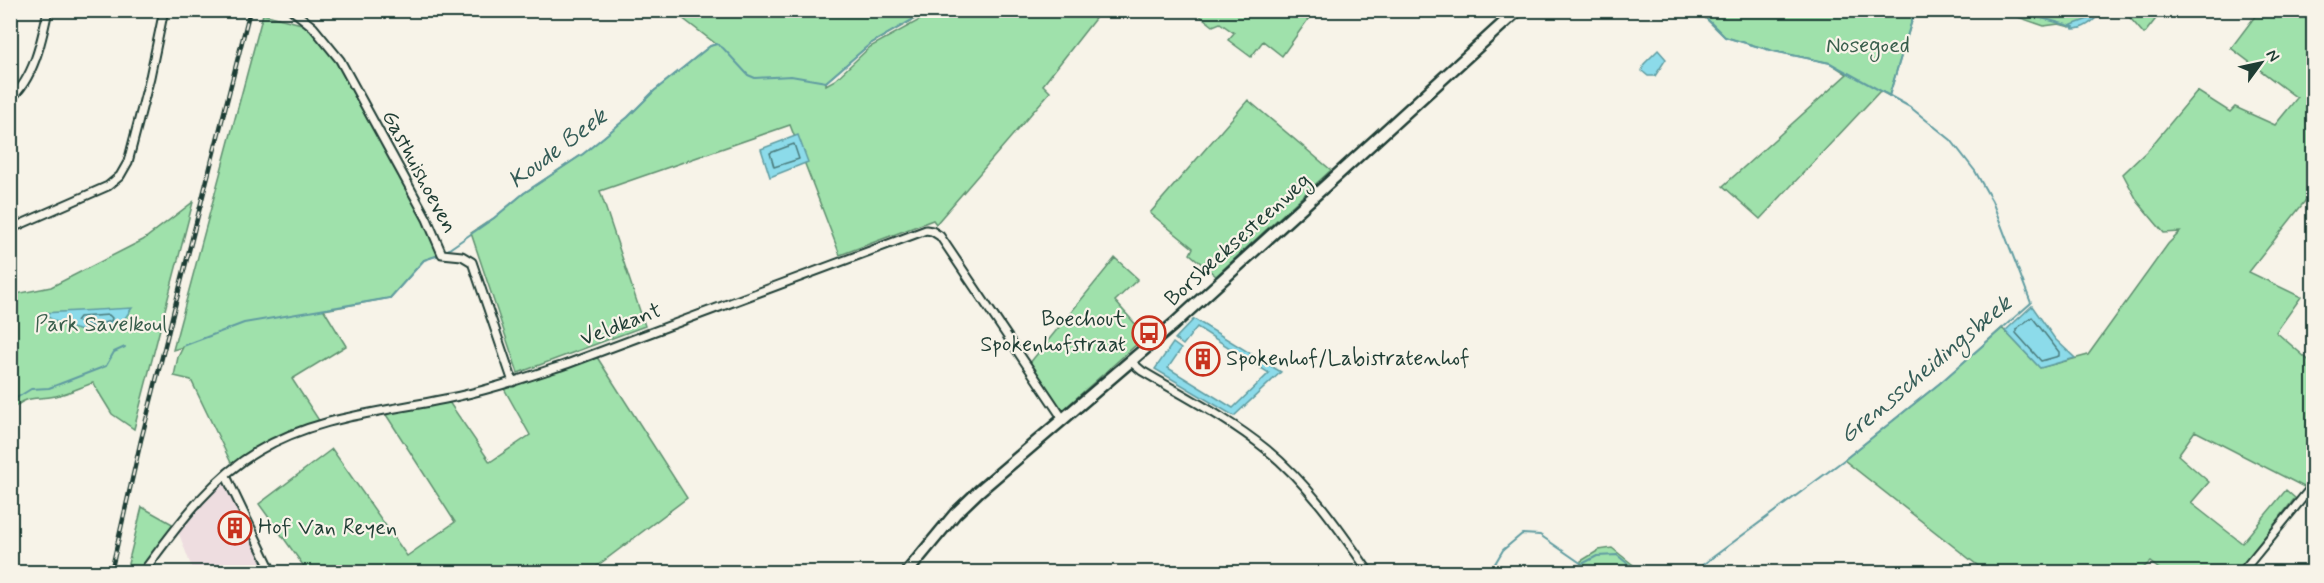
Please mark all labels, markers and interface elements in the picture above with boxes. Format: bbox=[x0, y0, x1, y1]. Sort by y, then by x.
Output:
park label: Nosegoed bbox=[1826, 32, 1910, 63]
north arrow bbox=[2231, 33, 2291, 93]
text: N bbox=[2261, 45, 2284, 66]
water label: Koude Beek bbox=[502, 101, 615, 196]
street label: Gasthuishoeven bbox=[375, 105, 463, 239]
street label: Borsbeeksesteenweg bbox=[1159, 167, 1319, 315]
water label: Grensscheidingsbeek bbox=[1833, 288, 2021, 453]
street label: Veldkant bbox=[576, 297, 666, 353]
place label: Boechout Spokenhofstraat bbox=[980, 306, 1126, 359]
park label: Park Savelkoul bbox=[35, 311, 167, 339]
bus stop icon: Boechout Spokenhofstraat bbox=[1131, 315, 1167, 351]
building icon: Spokenhof/Labistratenhof bbox=[1185, 341, 1221, 377]
place label: Spokenhof/Labistratenhof bbox=[1226, 345, 1470, 373]
building icon: Hof Van Reyen bbox=[217, 510, 253, 546]
place label: Hof Van Reyen bbox=[258, 514, 397, 542]

